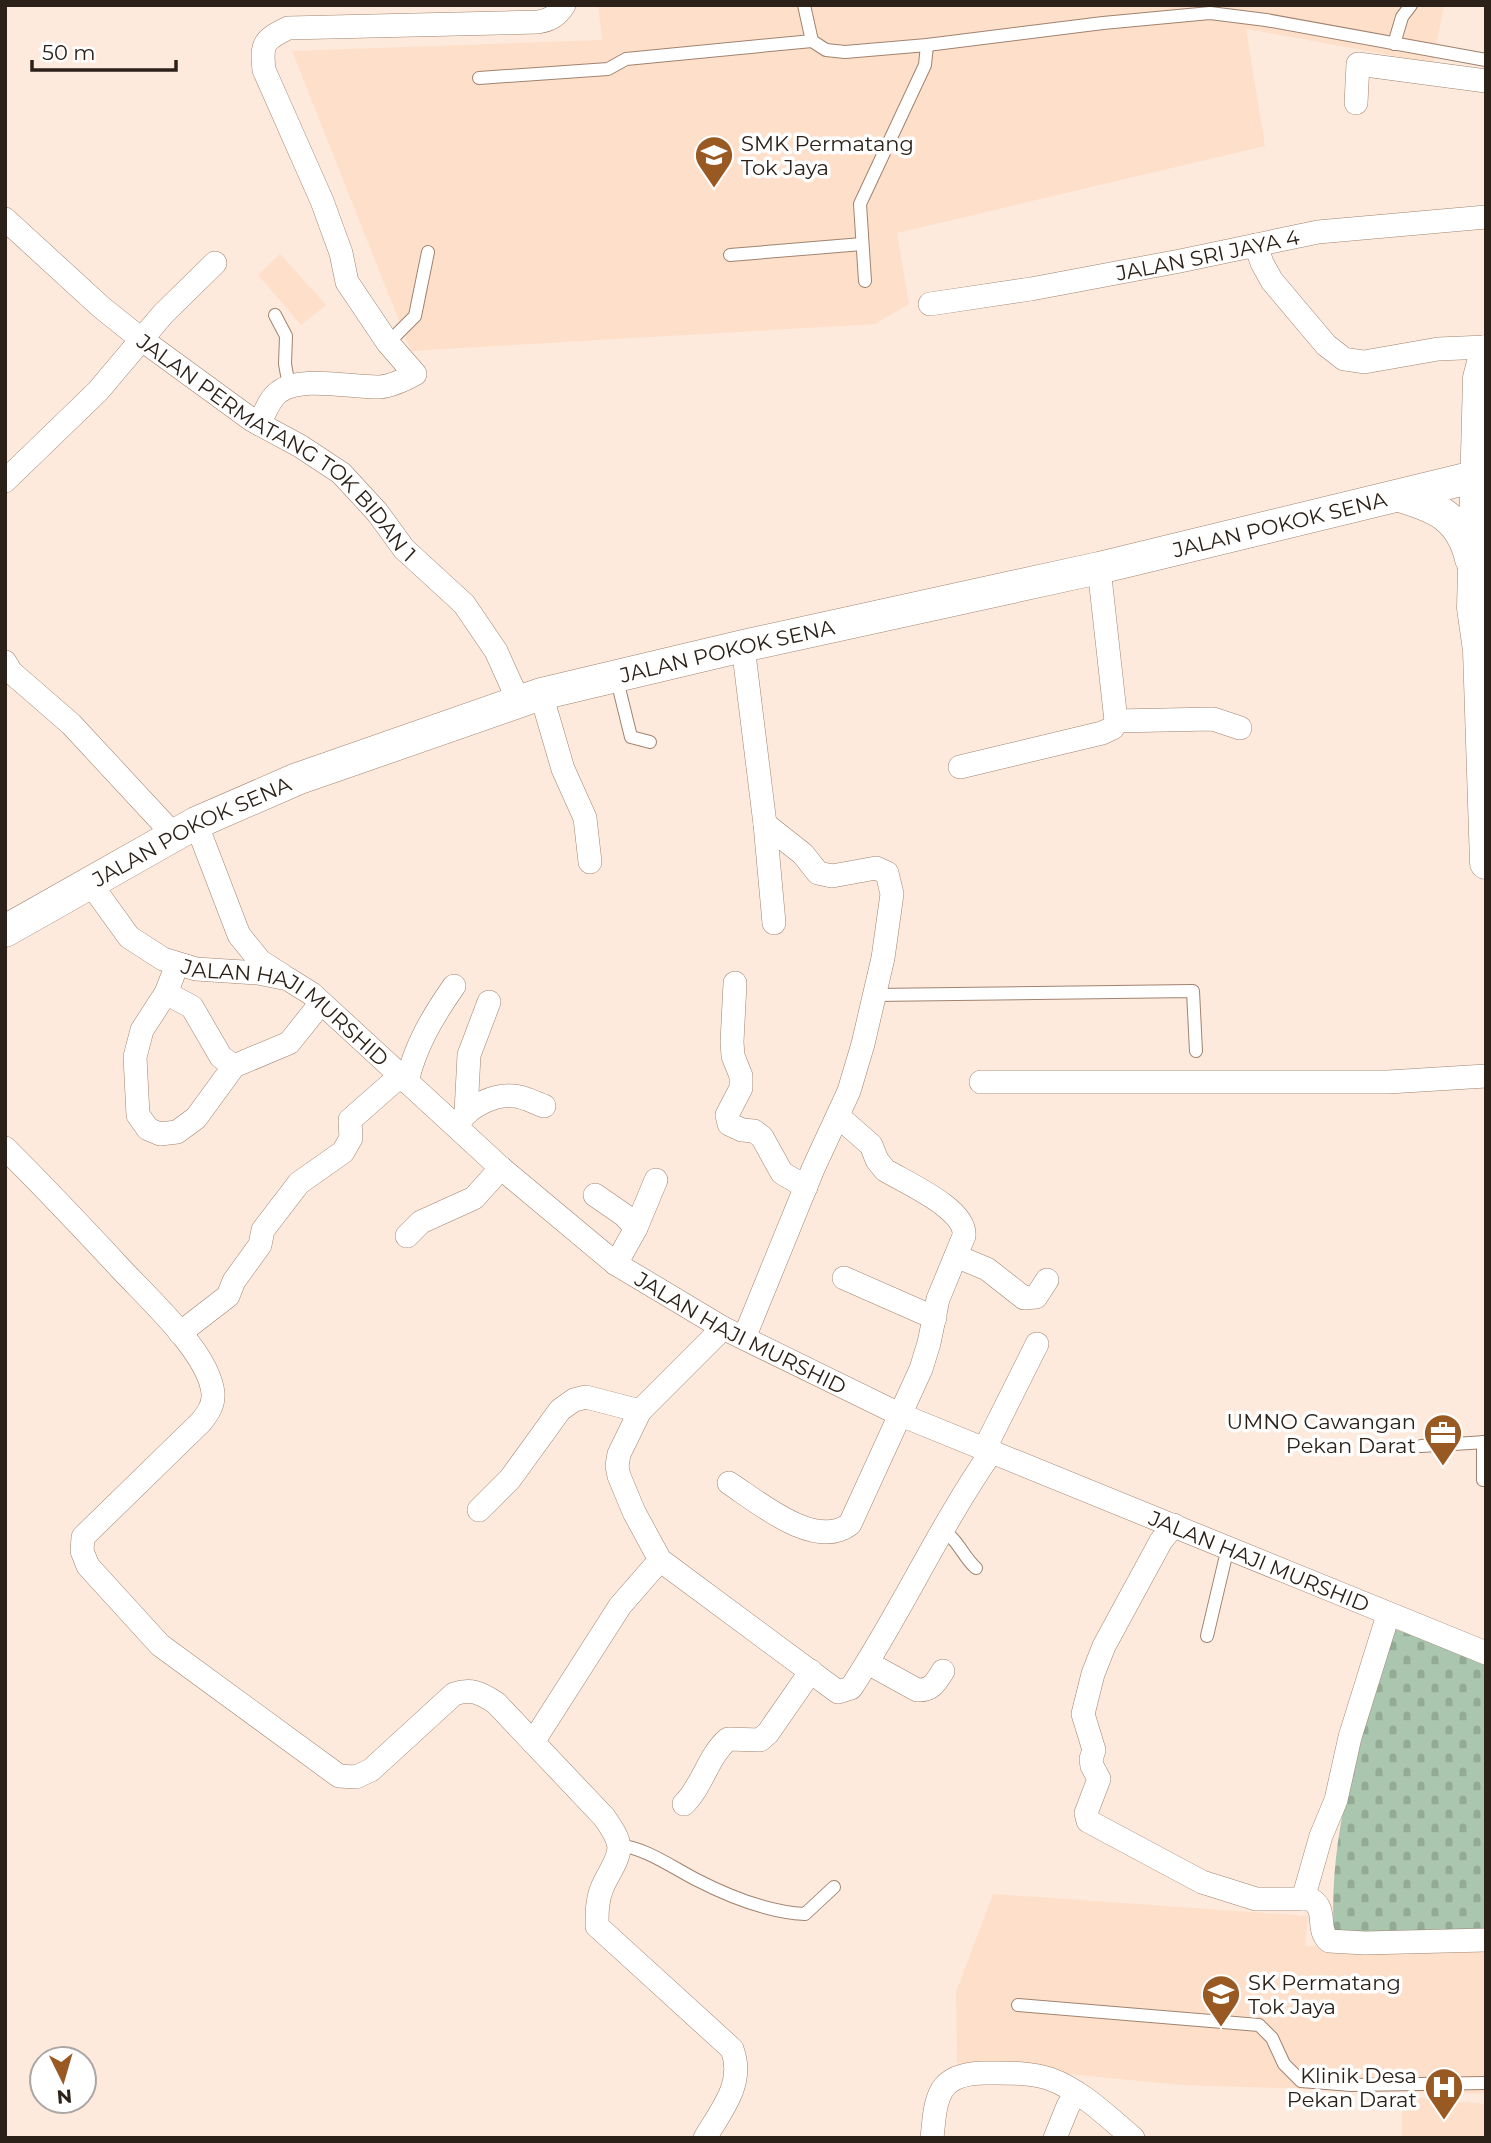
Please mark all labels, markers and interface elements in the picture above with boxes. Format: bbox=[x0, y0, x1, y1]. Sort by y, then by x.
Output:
scale bar bbox=[32, 28, 175, 72]
text: 50 m bbox=[42, 40, 96, 65]
place label: SMK Permatang Tok Jaya bbox=[741, 131, 914, 180]
school or university icon: SMK Permatang Tok Jaya bbox=[693, 134, 735, 189]
street label: JALAN SRI JAYA 4 bbox=[1113, 224, 1302, 285]
street label: JALAN PERMATANG TOK BIDAN 1 bbox=[132, 328, 422, 567]
street label: JALAN POKOK SENA bbox=[1169, 486, 1390, 562]
street label: JALAN POKOK SENA bbox=[616, 614, 838, 688]
street label: JALAN POKOK SENA bbox=[87, 770, 296, 892]
street label: JALAN HAJI MURSHID bbox=[178, 953, 394, 1071]
street label: JALAN HAJI MURSHID bbox=[630, 1265, 851, 1399]
place label: UMNO Cawangan Pekan Darat bbox=[1227, 1409, 1416, 1458]
office icon: UMNO Cawangan Pekan Darat bbox=[1422, 1412, 1464, 1467]
street label: JALAN HAJI MURSHID bbox=[1145, 1504, 1373, 1617]
place label: SK Permatang Tok Jaya bbox=[1248, 1970, 1401, 2019]
school or university icon: SK Permatang Tok Jaya bbox=[1200, 1973, 1242, 2028]
north arrow bbox=[28, 2045, 98, 2115]
place label: Klinik Desa Pekan Darat bbox=[1287, 2063, 1417, 2112]
hospital icon: Klinik Desa Pekan Darat bbox=[1423, 2066, 1465, 2121]
text: N bbox=[56, 2084, 73, 2109]

